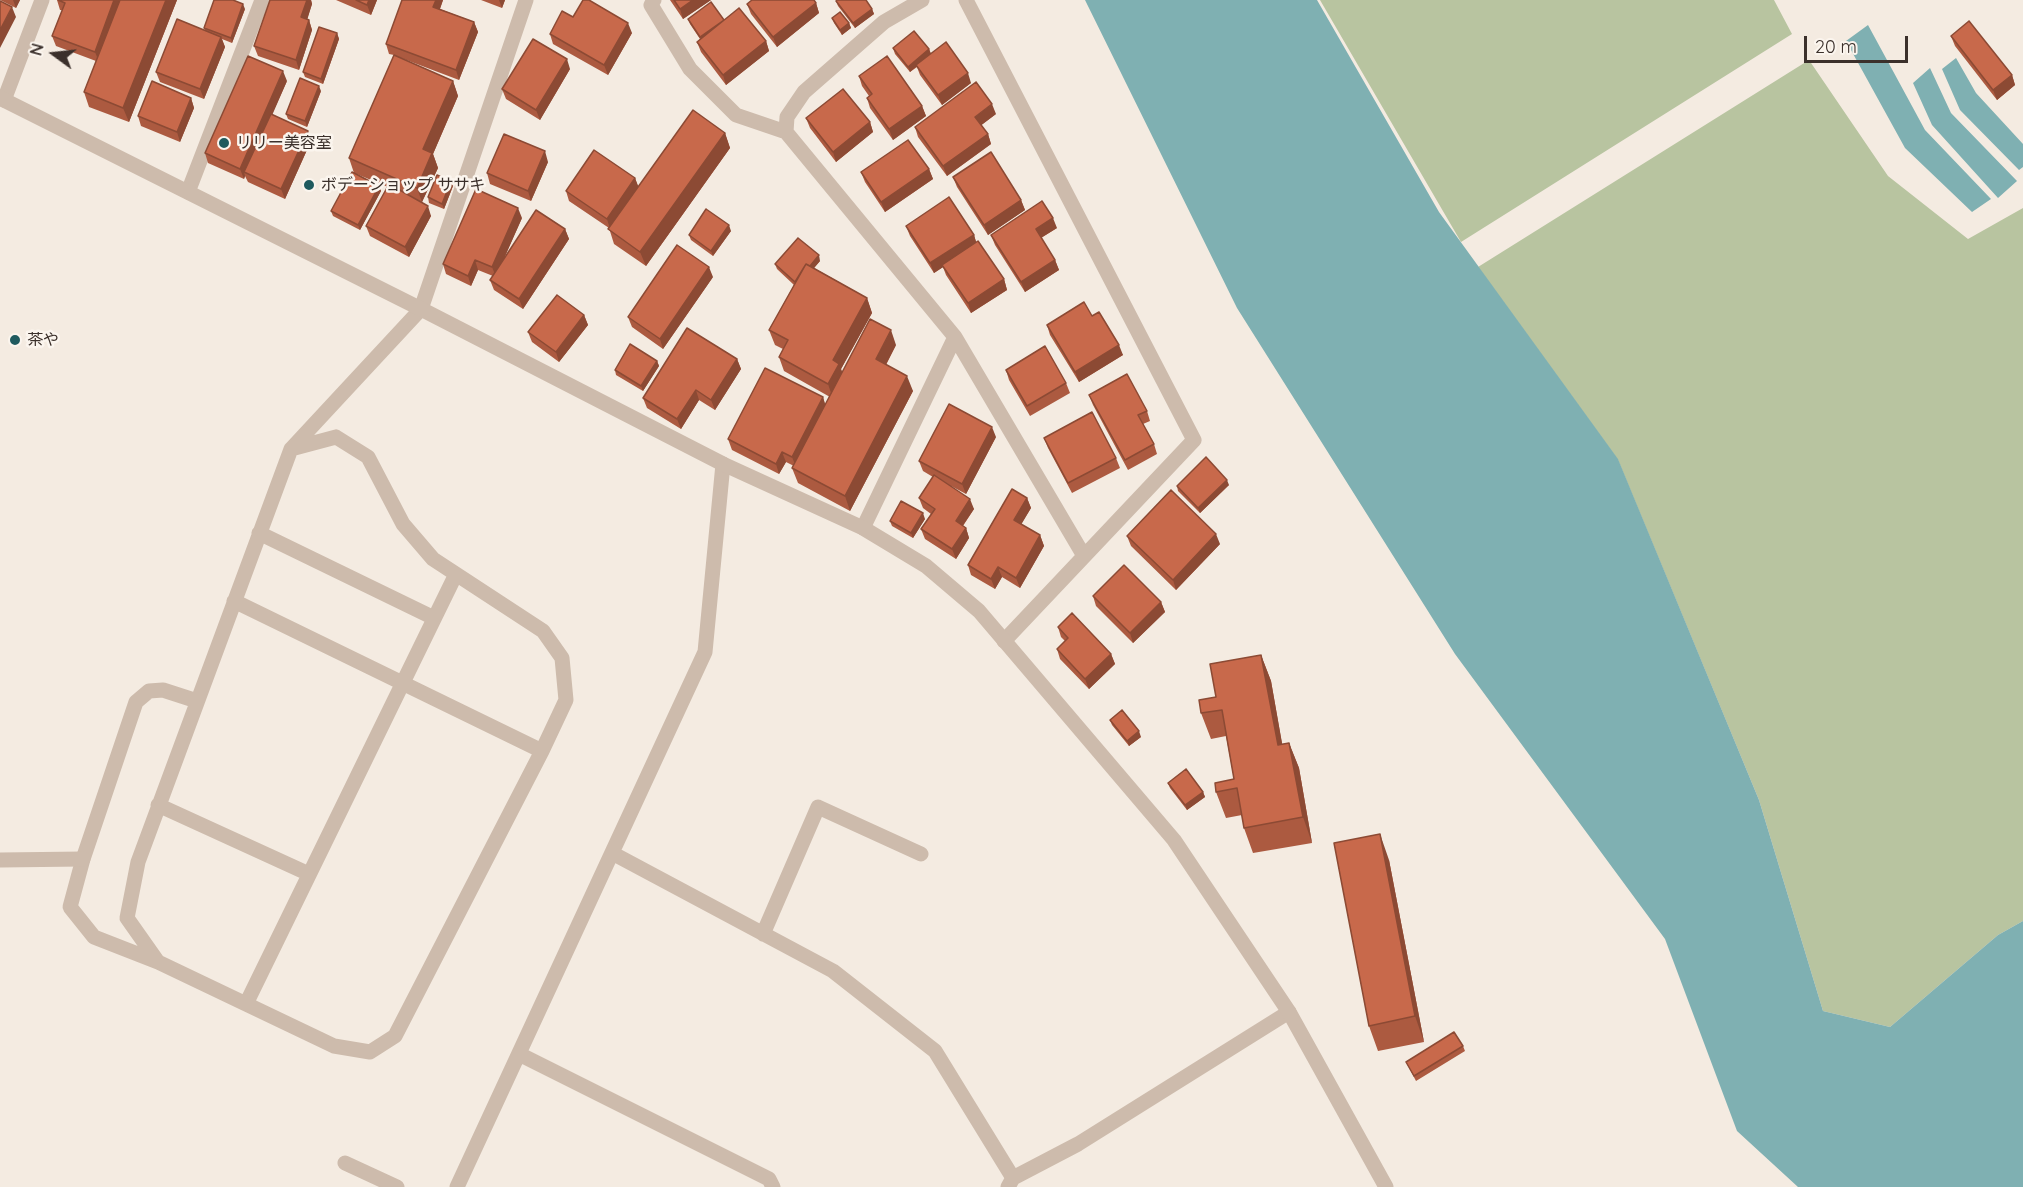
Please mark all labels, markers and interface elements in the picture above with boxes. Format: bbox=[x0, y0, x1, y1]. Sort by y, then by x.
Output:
north arrow bbox=[24, 24, 84, 84]
scale bar bbox=[1807, 24, 1910, 62]
text: 20 m bbox=[1815, 35, 1857, 58]
text: N bbox=[25, 41, 48, 58]
place label: リリー美容室 bbox=[236, 133, 332, 153]
marker: リリー美容室 bbox=[217, 136, 231, 150]
place label: ボデーショップ ササキ bbox=[321, 175, 485, 195]
marker: ボデーショップ ササキ bbox=[302, 178, 316, 192]
place label: 茶や bbox=[27, 330, 59, 350]
marker: 茶や bbox=[8, 333, 22, 347]

